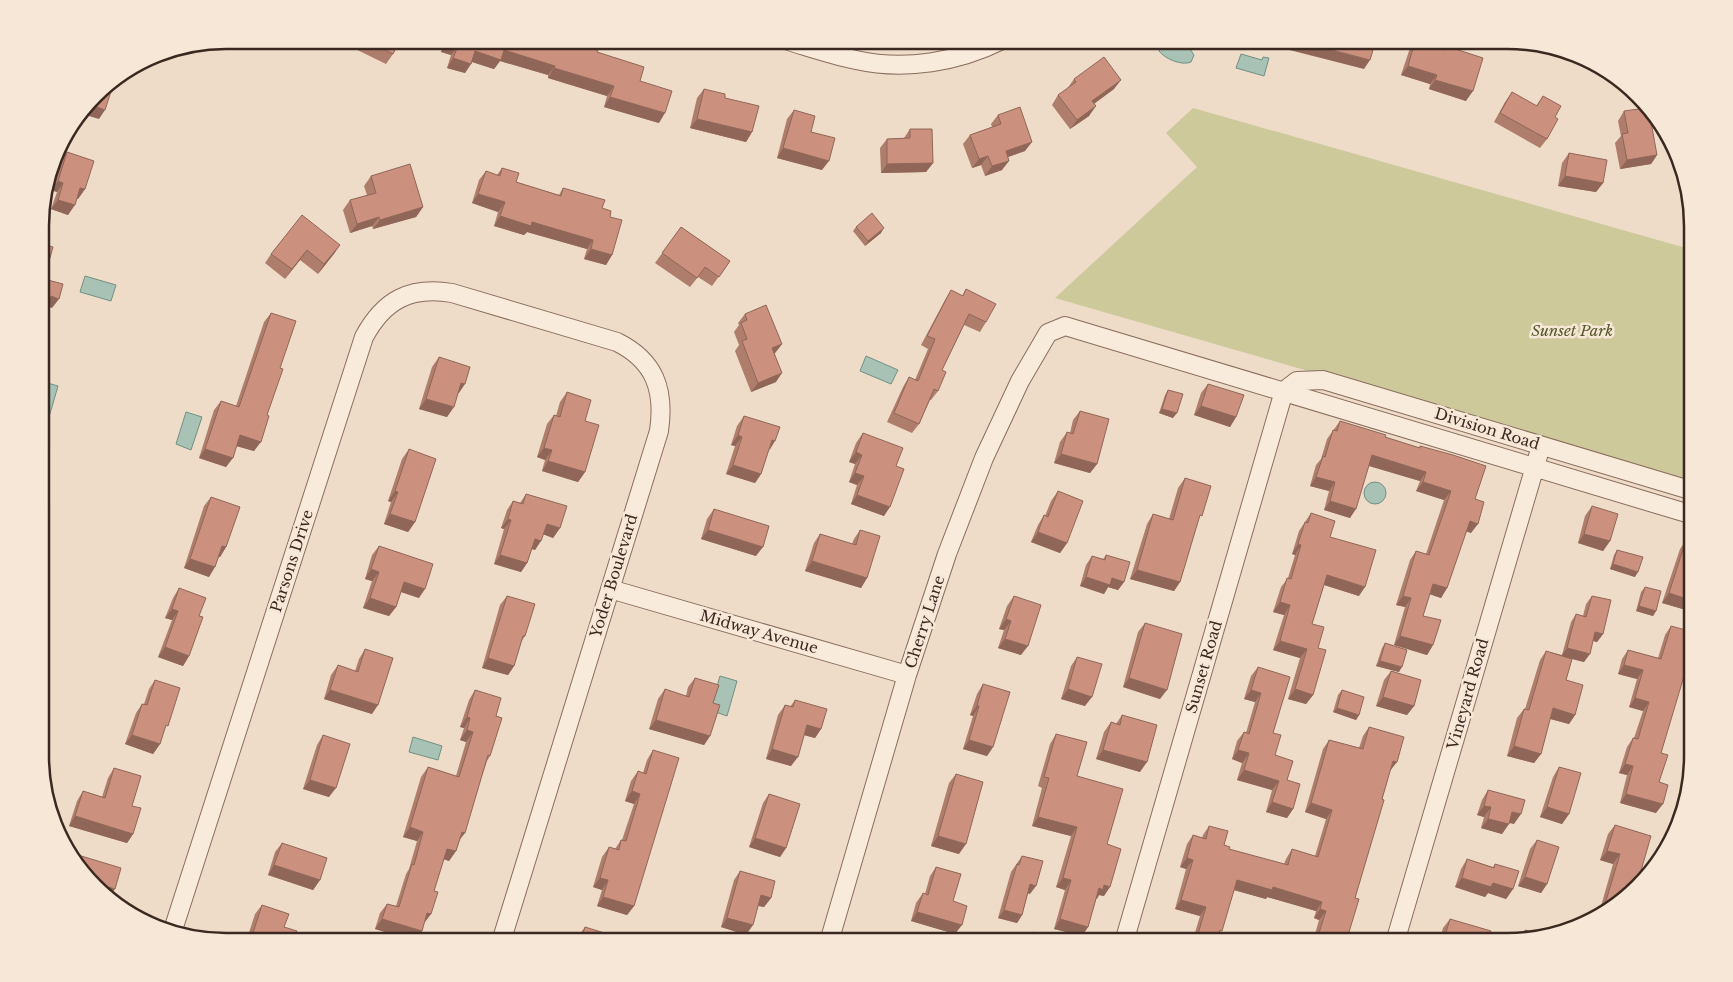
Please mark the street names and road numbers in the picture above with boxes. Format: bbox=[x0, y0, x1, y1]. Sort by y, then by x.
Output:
street label: Division Road bbox=[1432, 404, 1542, 454]
street label: Parsons Drive bbox=[266, 507, 317, 614]
street label: Yoder Boulevard bbox=[585, 512, 641, 641]
street label: Cherry Lane bbox=[901, 573, 949, 671]
street label: Midway Avenue bbox=[698, 606, 820, 657]
street label: Sunset Road bbox=[1181, 618, 1226, 715]
street label: Vineyard Road bbox=[1442, 636, 1492, 753]

